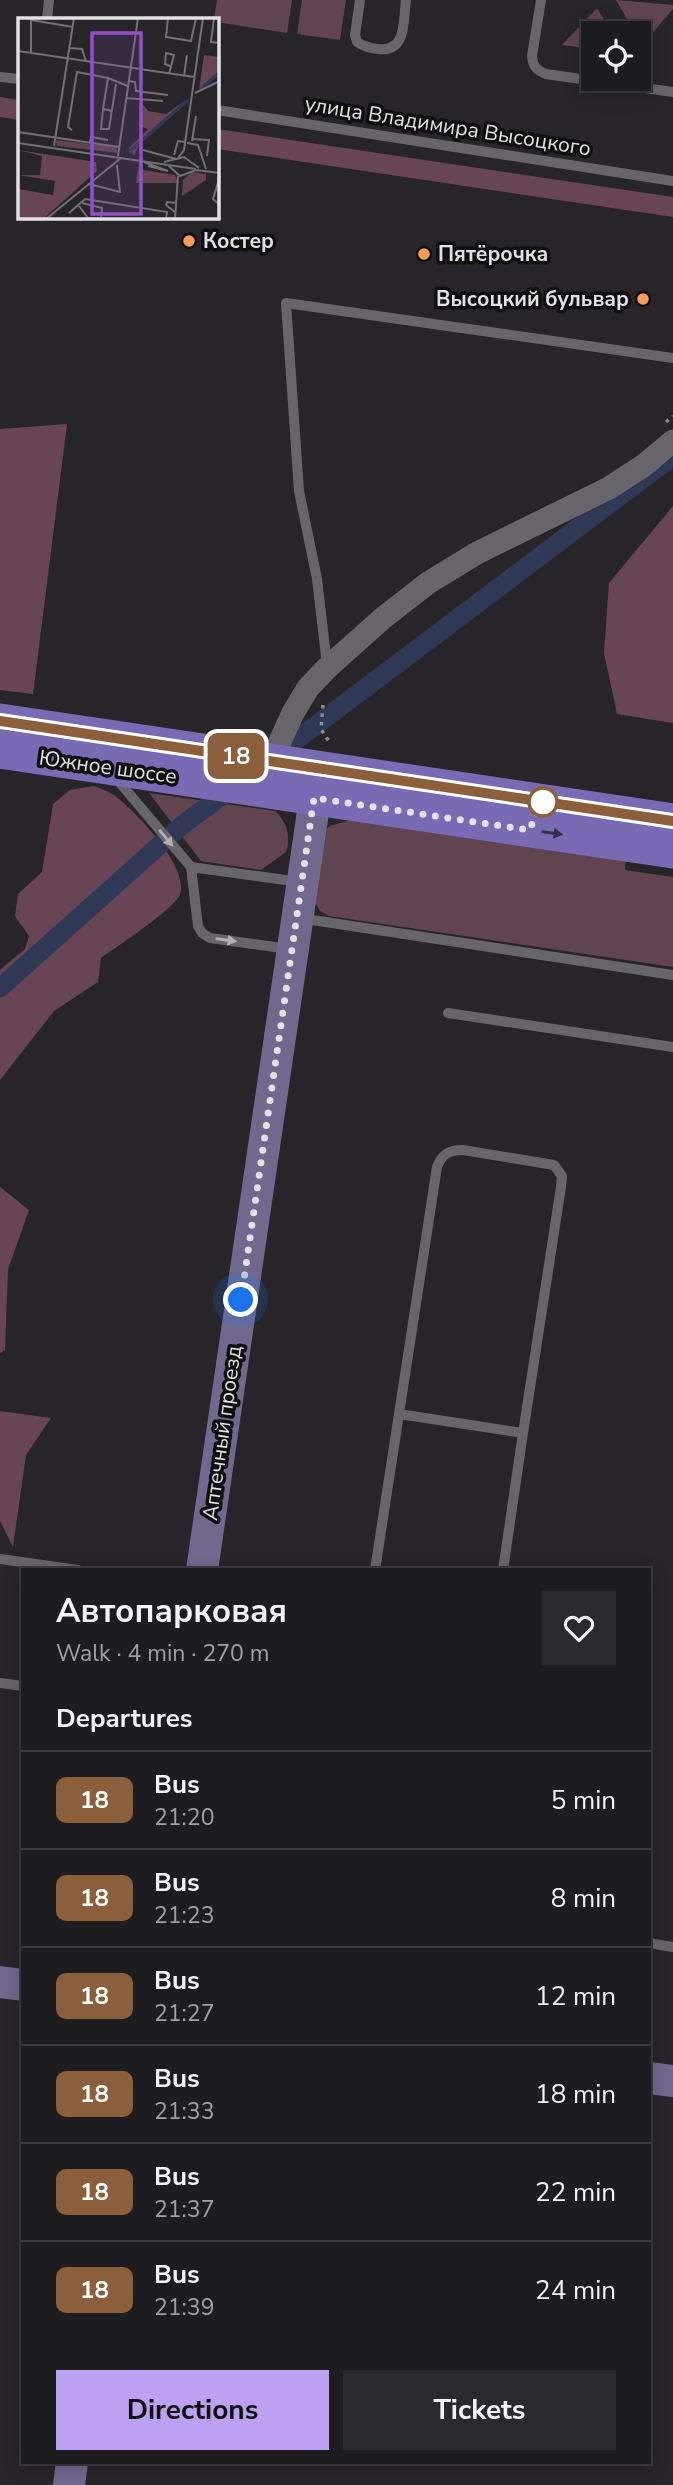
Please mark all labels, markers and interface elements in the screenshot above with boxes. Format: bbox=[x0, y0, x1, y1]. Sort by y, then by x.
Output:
inset map bbox=[18, 18, 219, 219]
map controls bbox=[581, 21, 651, 91]
button: locate bbox=[581, 21, 651, 91]
street label: улица Владимира Высоцкого bbox=[303, 90, 593, 162]
place label: Костер bbox=[203, 227, 274, 255]
marker: Костер bbox=[181, 233, 197, 249]
place label: Пятёрочка bbox=[438, 240, 548, 268]
marker: Пятёрочка bbox=[416, 246, 432, 262]
place label: Высоцкий бульвар bbox=[436, 285, 629, 313]
marker: Высоцкий бульвар bbox=[635, 291, 651, 307]
line badge: 18 bbox=[204, 733, 268, 779]
text: 18 bbox=[222, 740, 250, 772]
street label: Южное шоссе bbox=[37, 743, 179, 791]
unlabelled marker bbox=[528, 787, 558, 817]
one-way arrow bbox=[541, 828, 563, 839]
one-way arrow bbox=[158, 829, 173, 846]
one-way arrow bbox=[215, 935, 237, 946]
your location bbox=[223, 1282, 258, 1317]
street label: Аптечный проезд bbox=[196, 1344, 248, 1522]
text: Автопарковая bbox=[56, 1589, 287, 1634]
button: heart bbox=[542, 1591, 616, 1665]
text: Walk · 4 min · 270 m bbox=[56, 1638, 269, 1669]
text: Departures bbox=[56, 1701, 192, 1736]
text: Bus bbox=[154, 1767, 200, 1802]
text: 5 min bbox=[551, 1783, 616, 1818]
text: 18 bbox=[80, 1784, 109, 1816]
text: 21:20 bbox=[154, 1802, 214, 1833]
text: Bus bbox=[154, 1865, 200, 1900]
text: 8 min bbox=[551, 1881, 616, 1916]
text: 18 bbox=[80, 1882, 109, 1914]
text: 21:23 bbox=[154, 1900, 214, 1931]
text: Bus bbox=[154, 1963, 200, 1998]
text: 12 min bbox=[535, 1979, 616, 2014]
text: 18 bbox=[80, 1980, 109, 2012]
text: 21:27 bbox=[154, 1998, 214, 2029]
text: Bus bbox=[154, 2061, 200, 2096]
text: 18 min bbox=[535, 2077, 616, 2112]
text: 18 bbox=[80, 2078, 109, 2110]
text: 21:33 bbox=[154, 2096, 214, 2127]
text: Bus bbox=[154, 2159, 200, 2194]
text: 22 min bbox=[535, 2175, 616, 2210]
text: 18 bbox=[80, 2176, 109, 2208]
text: 21:37 bbox=[154, 2194, 214, 2225]
text: Bus bbox=[154, 2257, 200, 2292]
text: 24 min bbox=[535, 2273, 616, 2308]
text: 18 bbox=[80, 2274, 109, 2306]
text: 21:39 bbox=[154, 2292, 214, 2323]
button: Directions bbox=[56, 2370, 329, 2450]
button: Tickets bbox=[343, 2370, 616, 2450]

